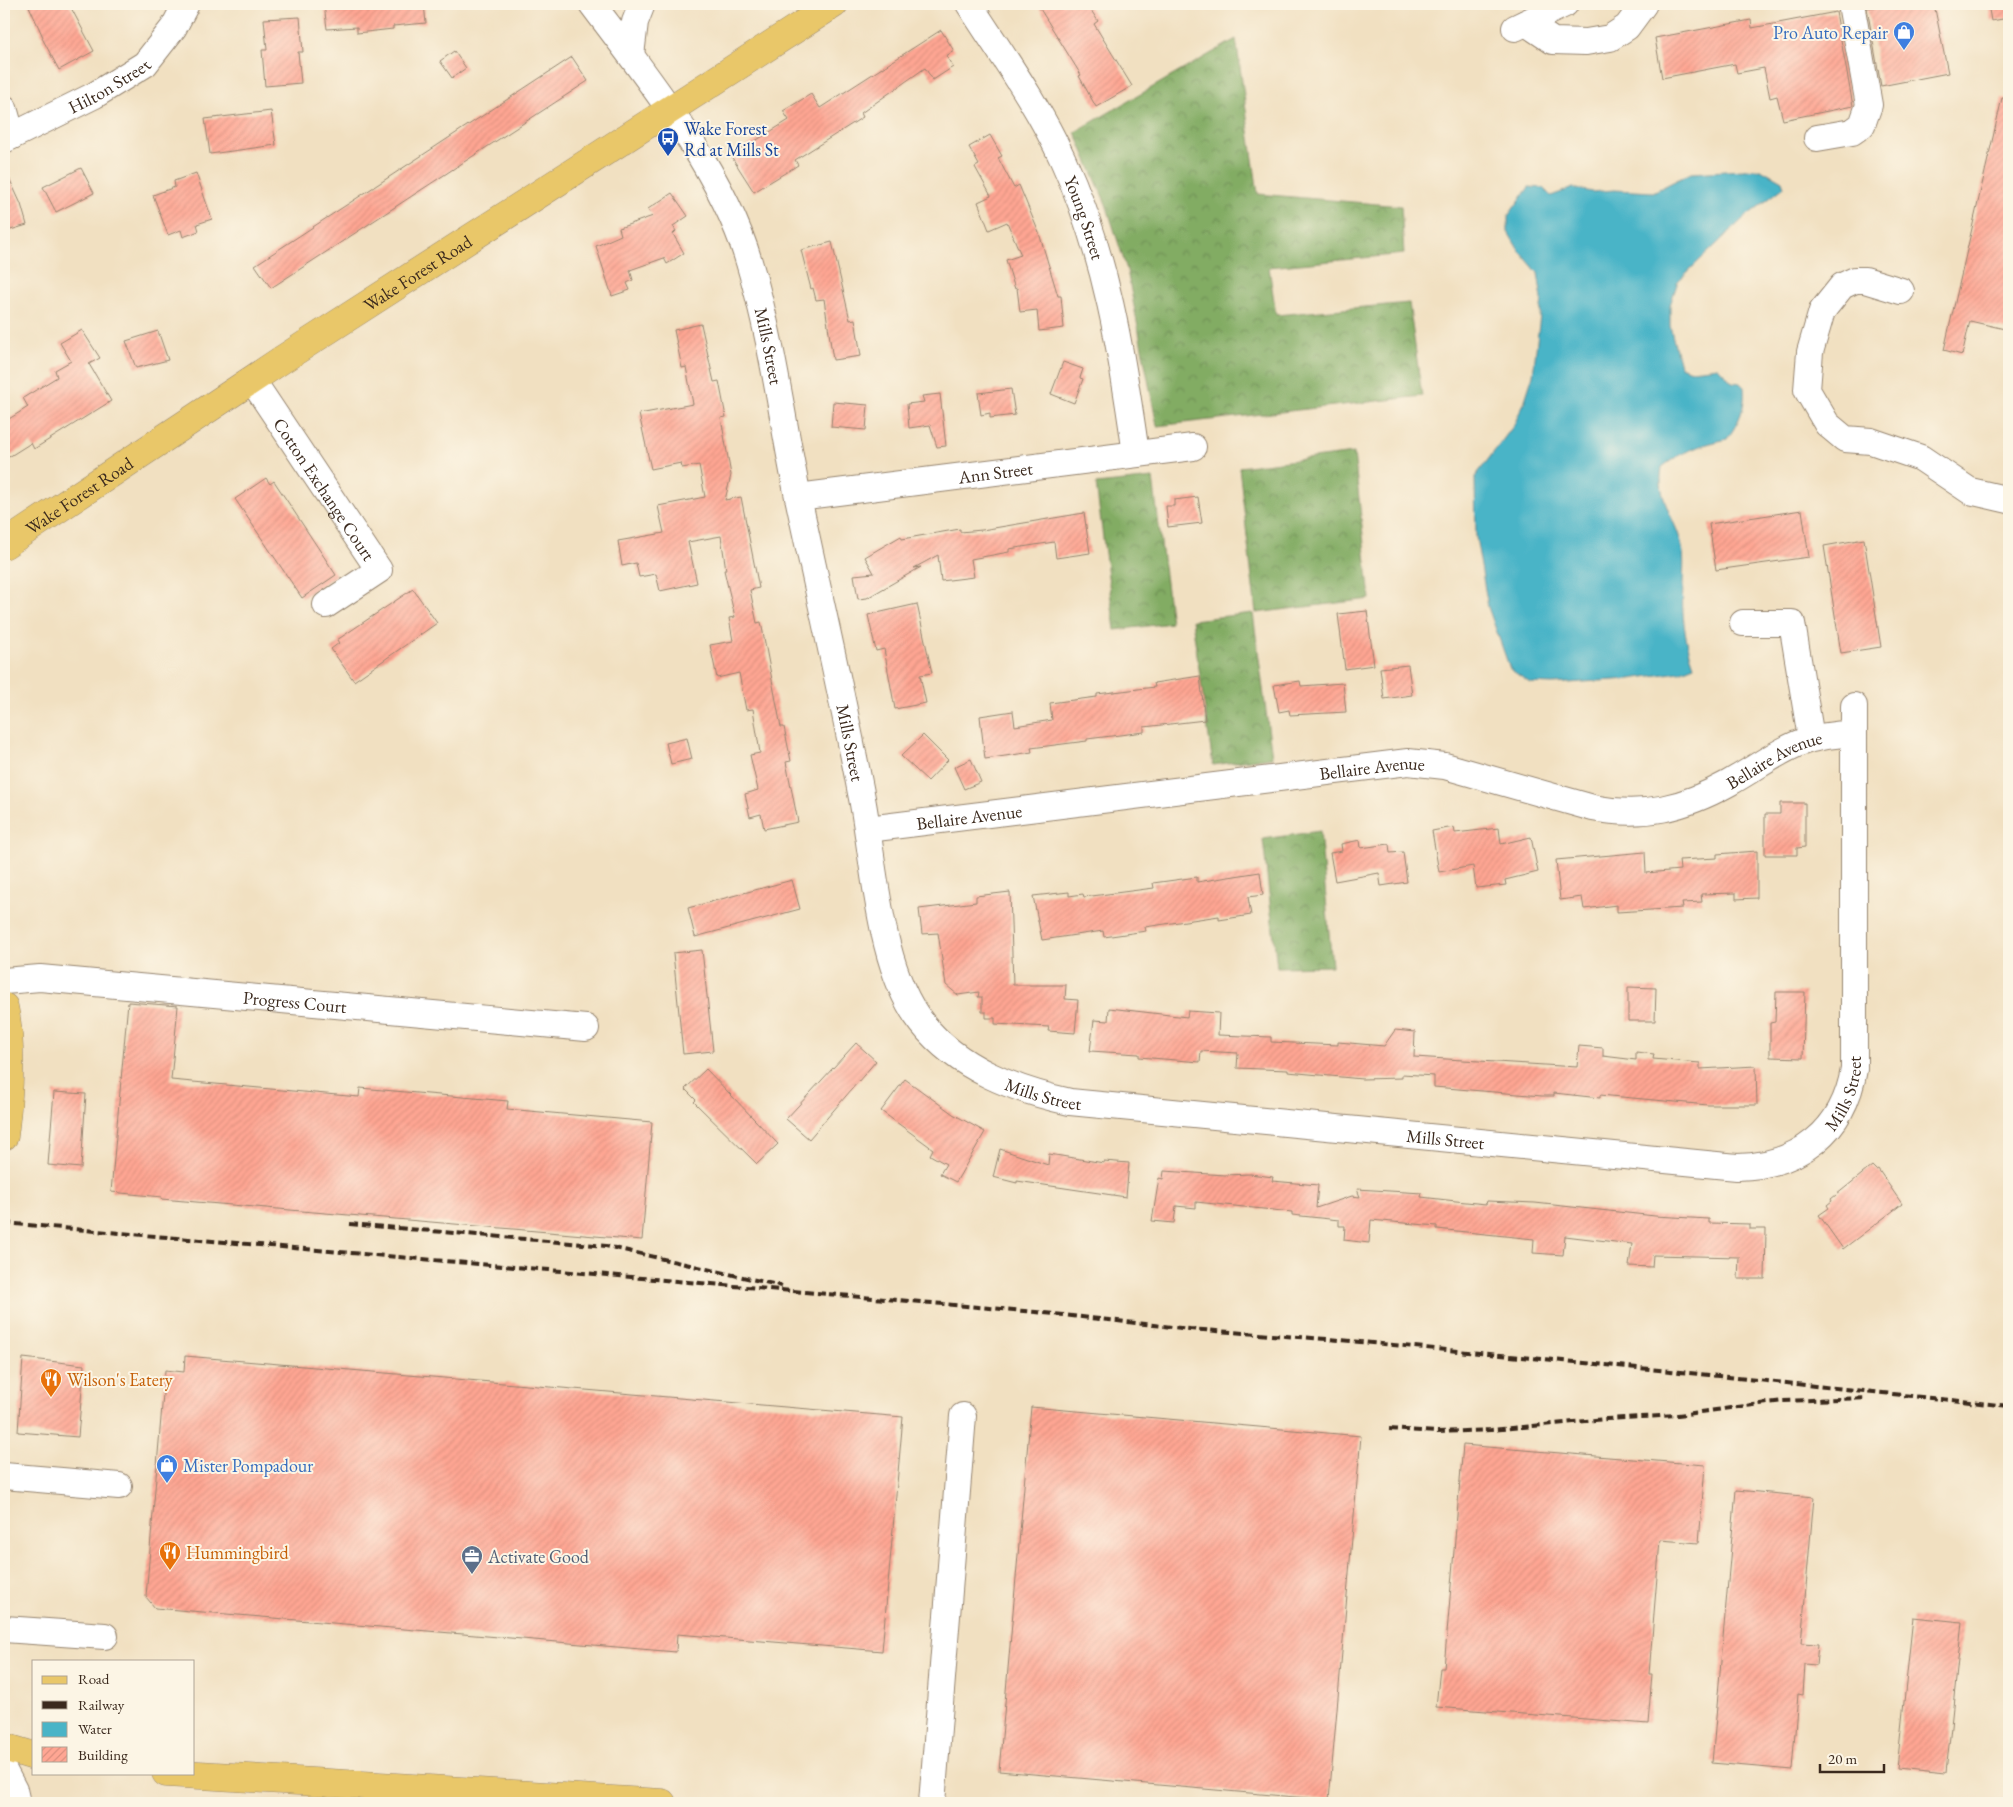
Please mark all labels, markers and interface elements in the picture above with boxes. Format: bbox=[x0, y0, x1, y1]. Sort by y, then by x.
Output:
shop icon: Pro Auto Repair bbox=[1892, 20, 1916, 51]
place label: Pro Auto Repair bbox=[1773, 21, 1888, 44]
street label: Hilton Street bbox=[64, 54, 156, 118]
place label: Wake Forest Rd at Mills St bbox=[684, 117, 779, 161]
bus stop icon: Wake Forest Rd at Mills St bbox=[656, 126, 680, 157]
street label: Young Street bbox=[1060, 172, 1110, 263]
street label: Wake Forest Road bbox=[359, 229, 477, 316]
street label: Mills Street bbox=[750, 305, 789, 387]
street label: Cotton Exchange Court bbox=[269, 413, 381, 565]
street label: Wake Forest Road bbox=[21, 451, 138, 539]
street label: Ann Street bbox=[956, 456, 1034, 488]
street label: Mills Street bbox=[832, 702, 870, 783]
street label: Bellaire Avenue bbox=[1722, 725, 1824, 794]
street label: Bellaire Avenue bbox=[1318, 750, 1426, 784]
street label: Bellaire Avenue bbox=[915, 798, 1023, 834]
street label: Progress Court bbox=[242, 985, 348, 1018]
street label: Mills Street bbox=[1819, 1056, 1866, 1135]
street label: Mills Street bbox=[1002, 1072, 1083, 1115]
street label: Mills Street bbox=[1405, 1123, 1486, 1154]
restaurant icon: Wilson's Eatery bbox=[39, 1367, 63, 1398]
place label: Wilson's Eatery bbox=[67, 1368, 173, 1391]
shop icon: Mister Pompadour bbox=[155, 1453, 179, 1484]
place label: Mister Pompadour bbox=[183, 1454, 313, 1477]
restaurant icon: Hummingbird bbox=[158, 1540, 182, 1571]
place label: Hummingbird bbox=[186, 1541, 290, 1564]
office icon: Activate Good bbox=[460, 1544, 484, 1575]
place label: Activate Good bbox=[487, 1545, 590, 1568]
legend bbox=[32, 1660, 195, 1774]
text: Road bbox=[78, 1669, 110, 1688]
text: Railway bbox=[78, 1695, 125, 1714]
text: Water bbox=[78, 1719, 112, 1738]
scale bar bbox=[1820, 1742, 1884, 1774]
text: Building bbox=[78, 1745, 128, 1764]
text: 20 m bbox=[1828, 1749, 1857, 1768]

